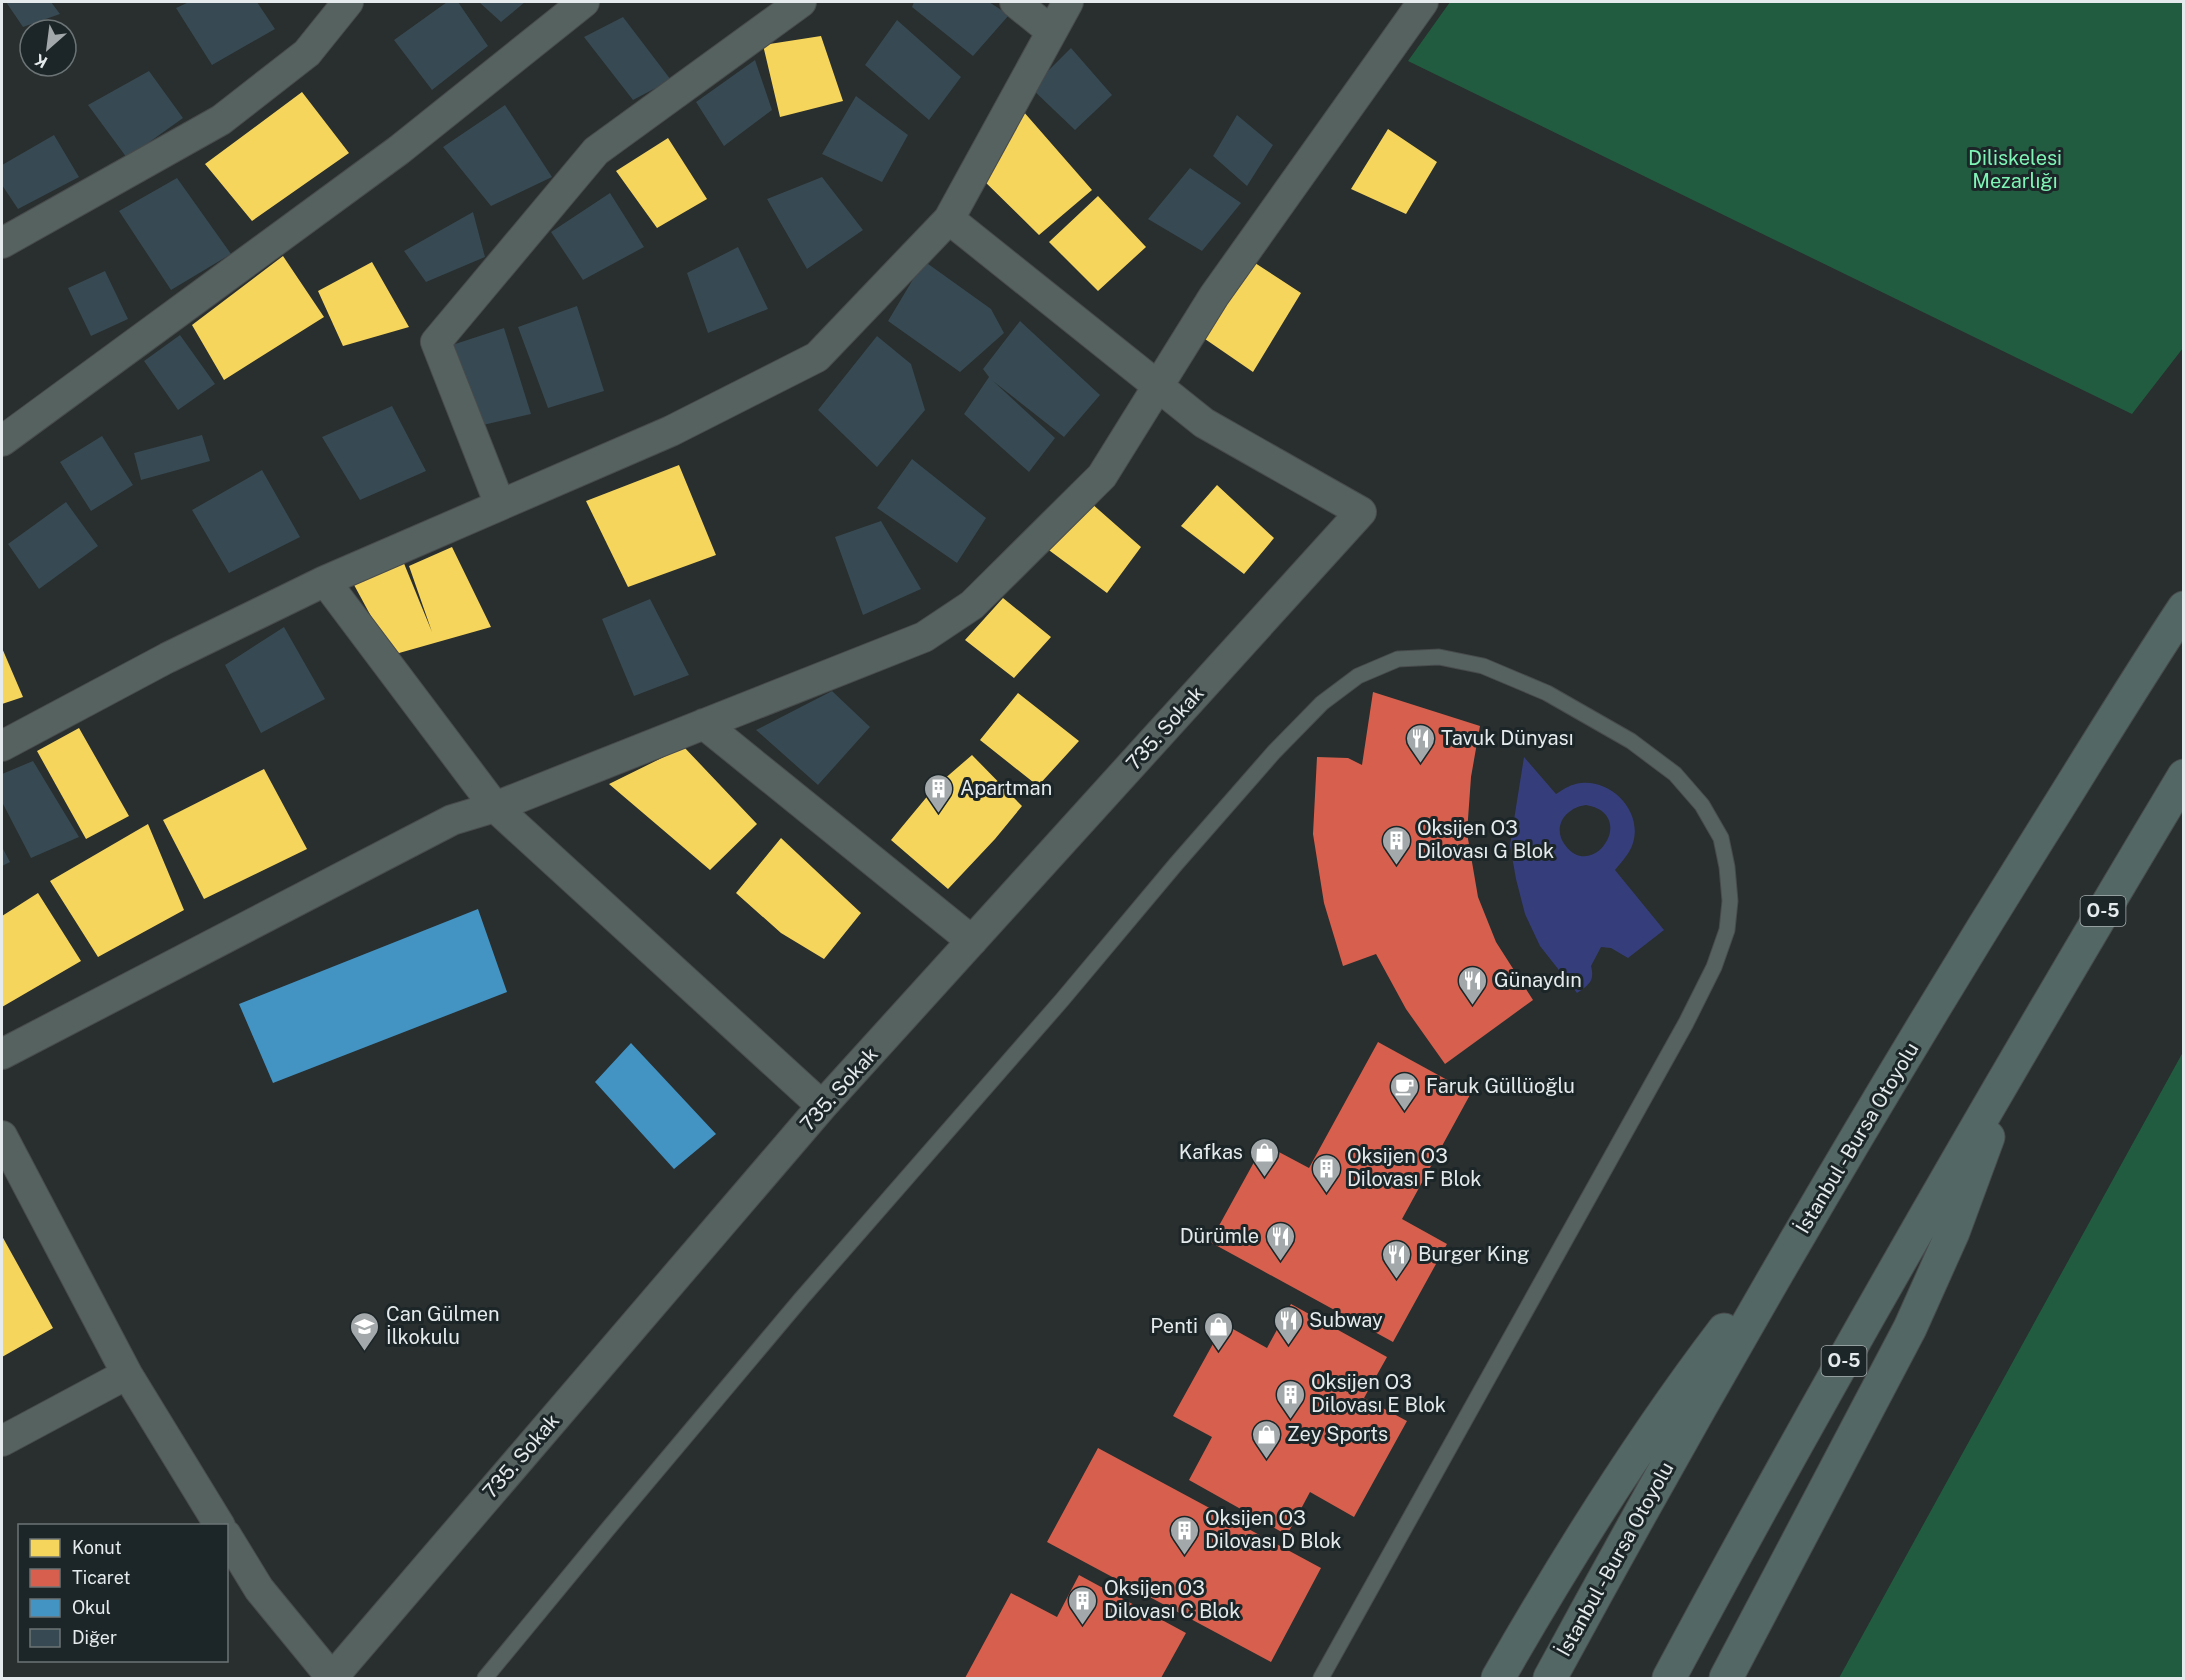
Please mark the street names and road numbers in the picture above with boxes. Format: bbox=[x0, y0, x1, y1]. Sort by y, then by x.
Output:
street label: 735. Sokak bbox=[1121, 681, 1209, 775]
road number: O-5 bbox=[2080, 896, 2126, 926]
street label: İstanbul - Bursa Otoyolu bbox=[1790, 1038, 1924, 1238]
street label: 735. Sokak bbox=[795, 1042, 883, 1136]
road number: O-5 bbox=[1822, 1346, 1866, 1376]
street label: 735. Sokak bbox=[478, 1409, 564, 1503]
street label: İstanbul - Bursa Otoyolu bbox=[1551, 1458, 1679, 1660]

